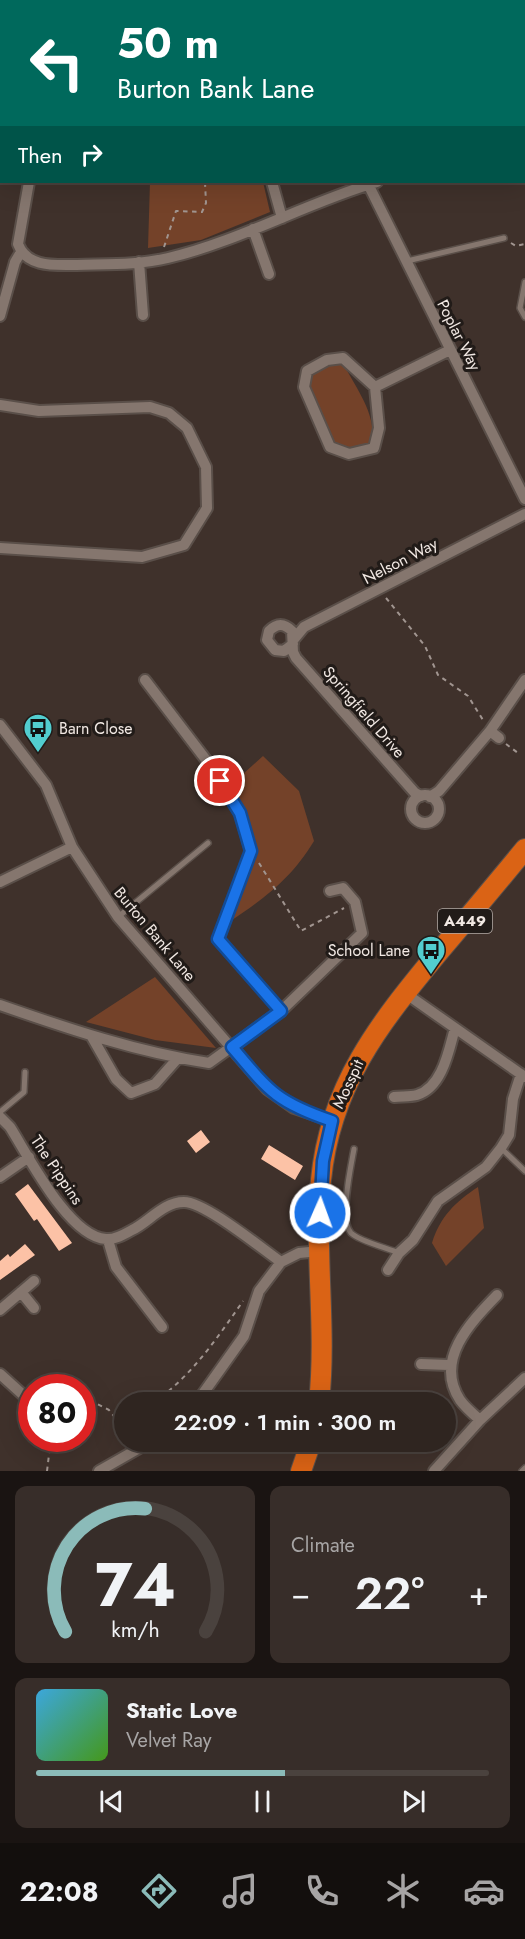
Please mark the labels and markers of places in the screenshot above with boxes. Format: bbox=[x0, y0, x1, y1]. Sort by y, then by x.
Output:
bus stop icon: Barn Close bbox=[22, 712, 54, 754]
place label: Barn Close bbox=[59, 717, 132, 740]
pin bbox=[194, 755, 245, 806]
bus stop icon: School Lane bbox=[415, 934, 447, 976]
place label: School Lane bbox=[328, 939, 410, 962]

